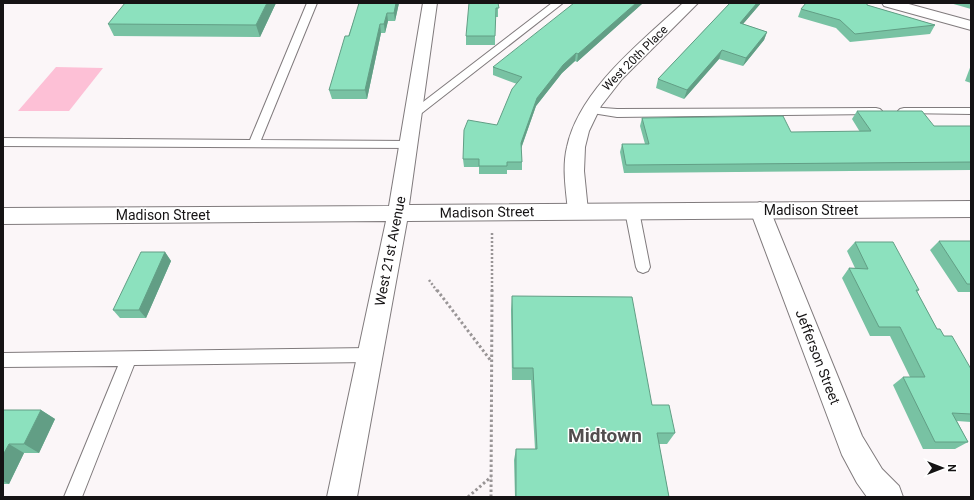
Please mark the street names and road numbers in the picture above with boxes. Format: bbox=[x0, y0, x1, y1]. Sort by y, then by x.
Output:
street label: West 20th Place bbox=[599, 22, 671, 94]
street label: West 21st Avenue bbox=[371, 195, 409, 307]
street label: Madison Street bbox=[764, 202, 859, 218]
street label: Madison Street bbox=[440, 203, 535, 221]
street label: Madison Street bbox=[116, 207, 211, 223]
street label: Jefferson Street bbox=[793, 307, 844, 407]

